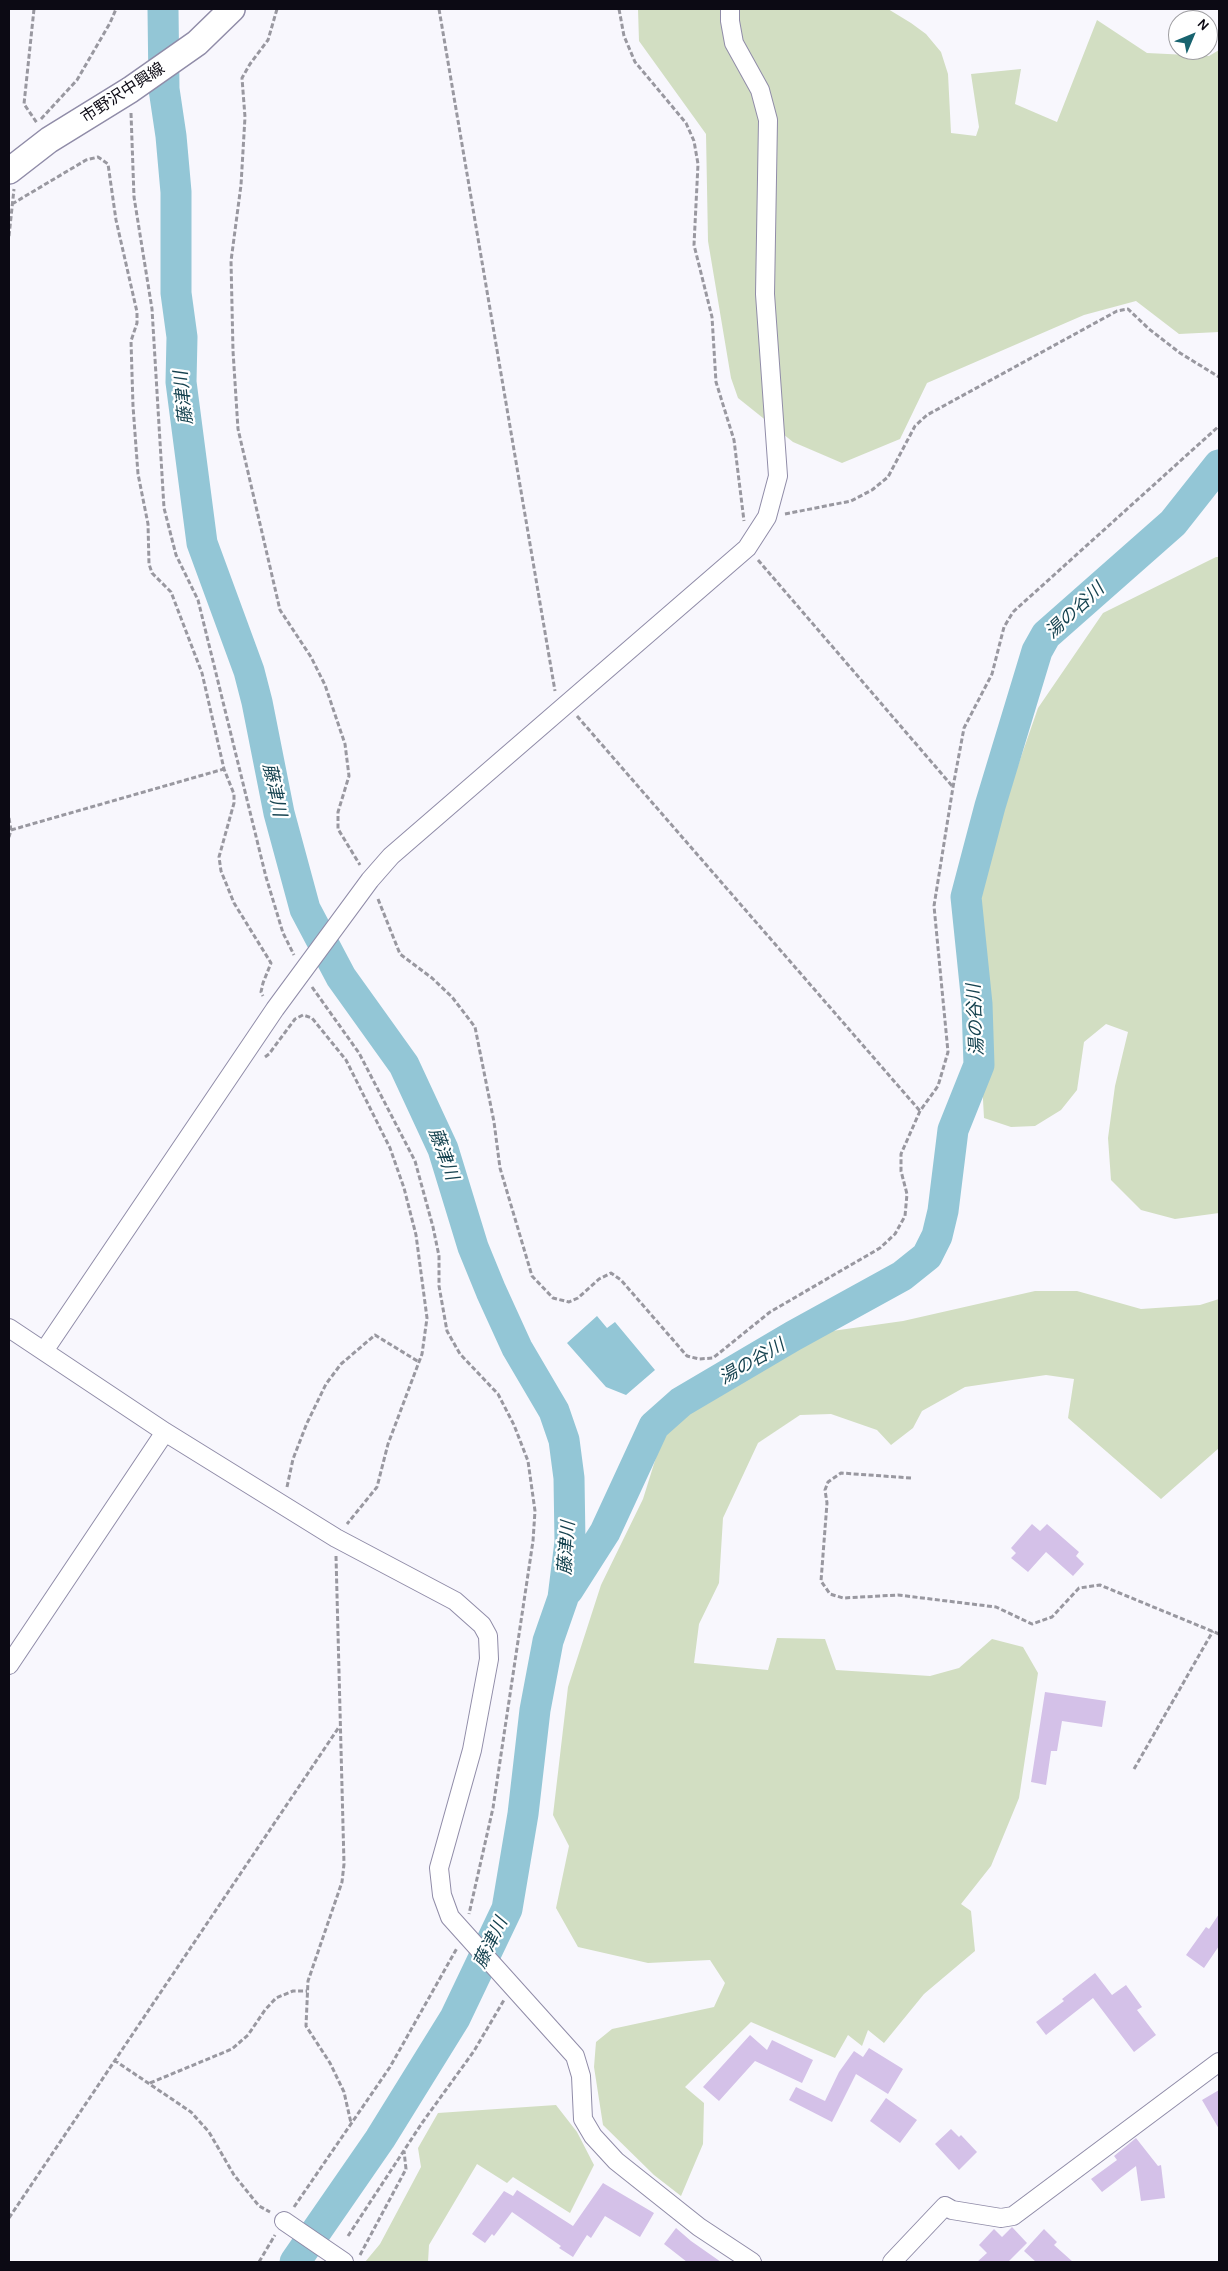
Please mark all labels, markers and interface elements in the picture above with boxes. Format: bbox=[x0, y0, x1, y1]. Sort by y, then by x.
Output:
north arrow bbox=[1168, 10, 1218, 60]
text: N bbox=[1194, 15, 1213, 34]
street label: 市野沢中興線 bbox=[78, 59, 168, 127]
water label: 藤津川 bbox=[170, 370, 198, 426]
water label: 湯の谷川 bbox=[1041, 579, 1109, 643]
water label: 藤津川 bbox=[258, 761, 290, 819]
water label: 湯の谷川 bbox=[963, 983, 989, 1057]
water label: 藤津川 bbox=[424, 1125, 462, 1183]
water label: 湯の谷川 bbox=[715, 1335, 789, 1389]
water label: 藤津川 bbox=[554, 1520, 580, 1576]
water label: 藤津川 bbox=[469, 1914, 513, 1972]

